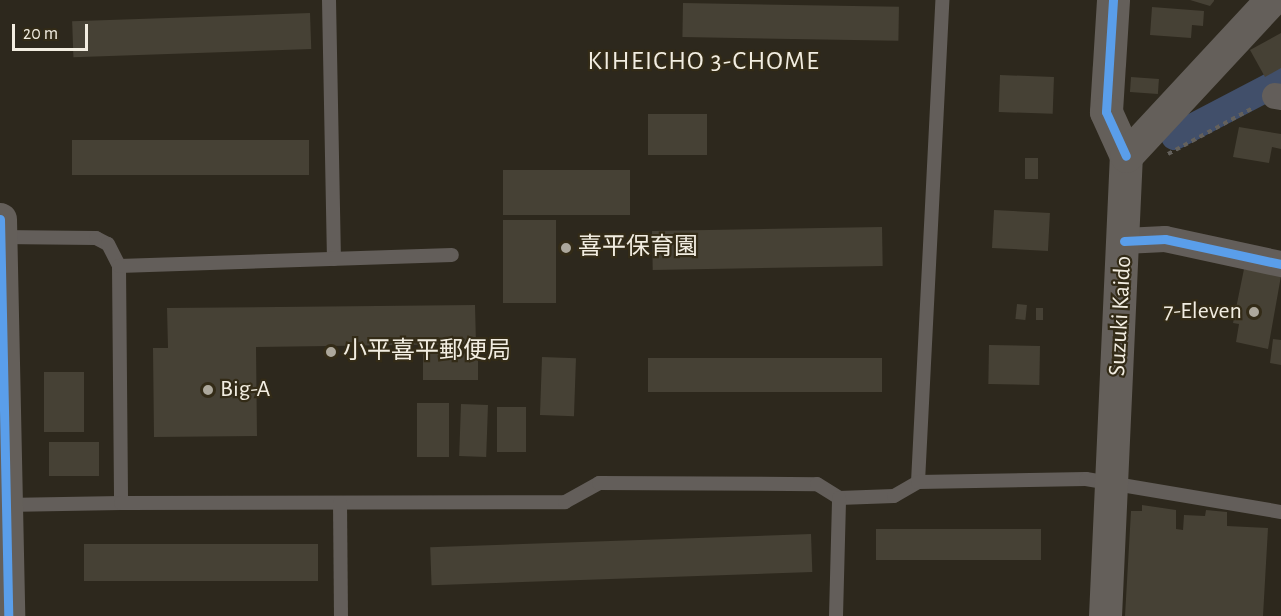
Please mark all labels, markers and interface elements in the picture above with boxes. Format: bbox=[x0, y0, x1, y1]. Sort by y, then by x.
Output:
scale bar bbox=[15, 12, 92, 50]
text: 20 m bbox=[23, 25, 58, 43]
district label: KIHEICHO 3-CHOME bbox=[588, 46, 820, 78]
place label: 喜平保育園 bbox=[578, 234, 698, 262]
marker: 喜平保育園 bbox=[559, 241, 573, 255]
street label: Suzuki Kaido bbox=[1103, 255, 1139, 377]
place label: 7-Eleven bbox=[1164, 298, 1242, 326]
marker: 7-Eleven bbox=[1247, 305, 1261, 319]
place label: 小平喜平郵便局 bbox=[343, 338, 511, 366]
marker: 小平喜平郵便局 bbox=[324, 345, 338, 359]
place label: Big-A bbox=[220, 376, 270, 404]
marker: Big-A bbox=[201, 383, 215, 397]

